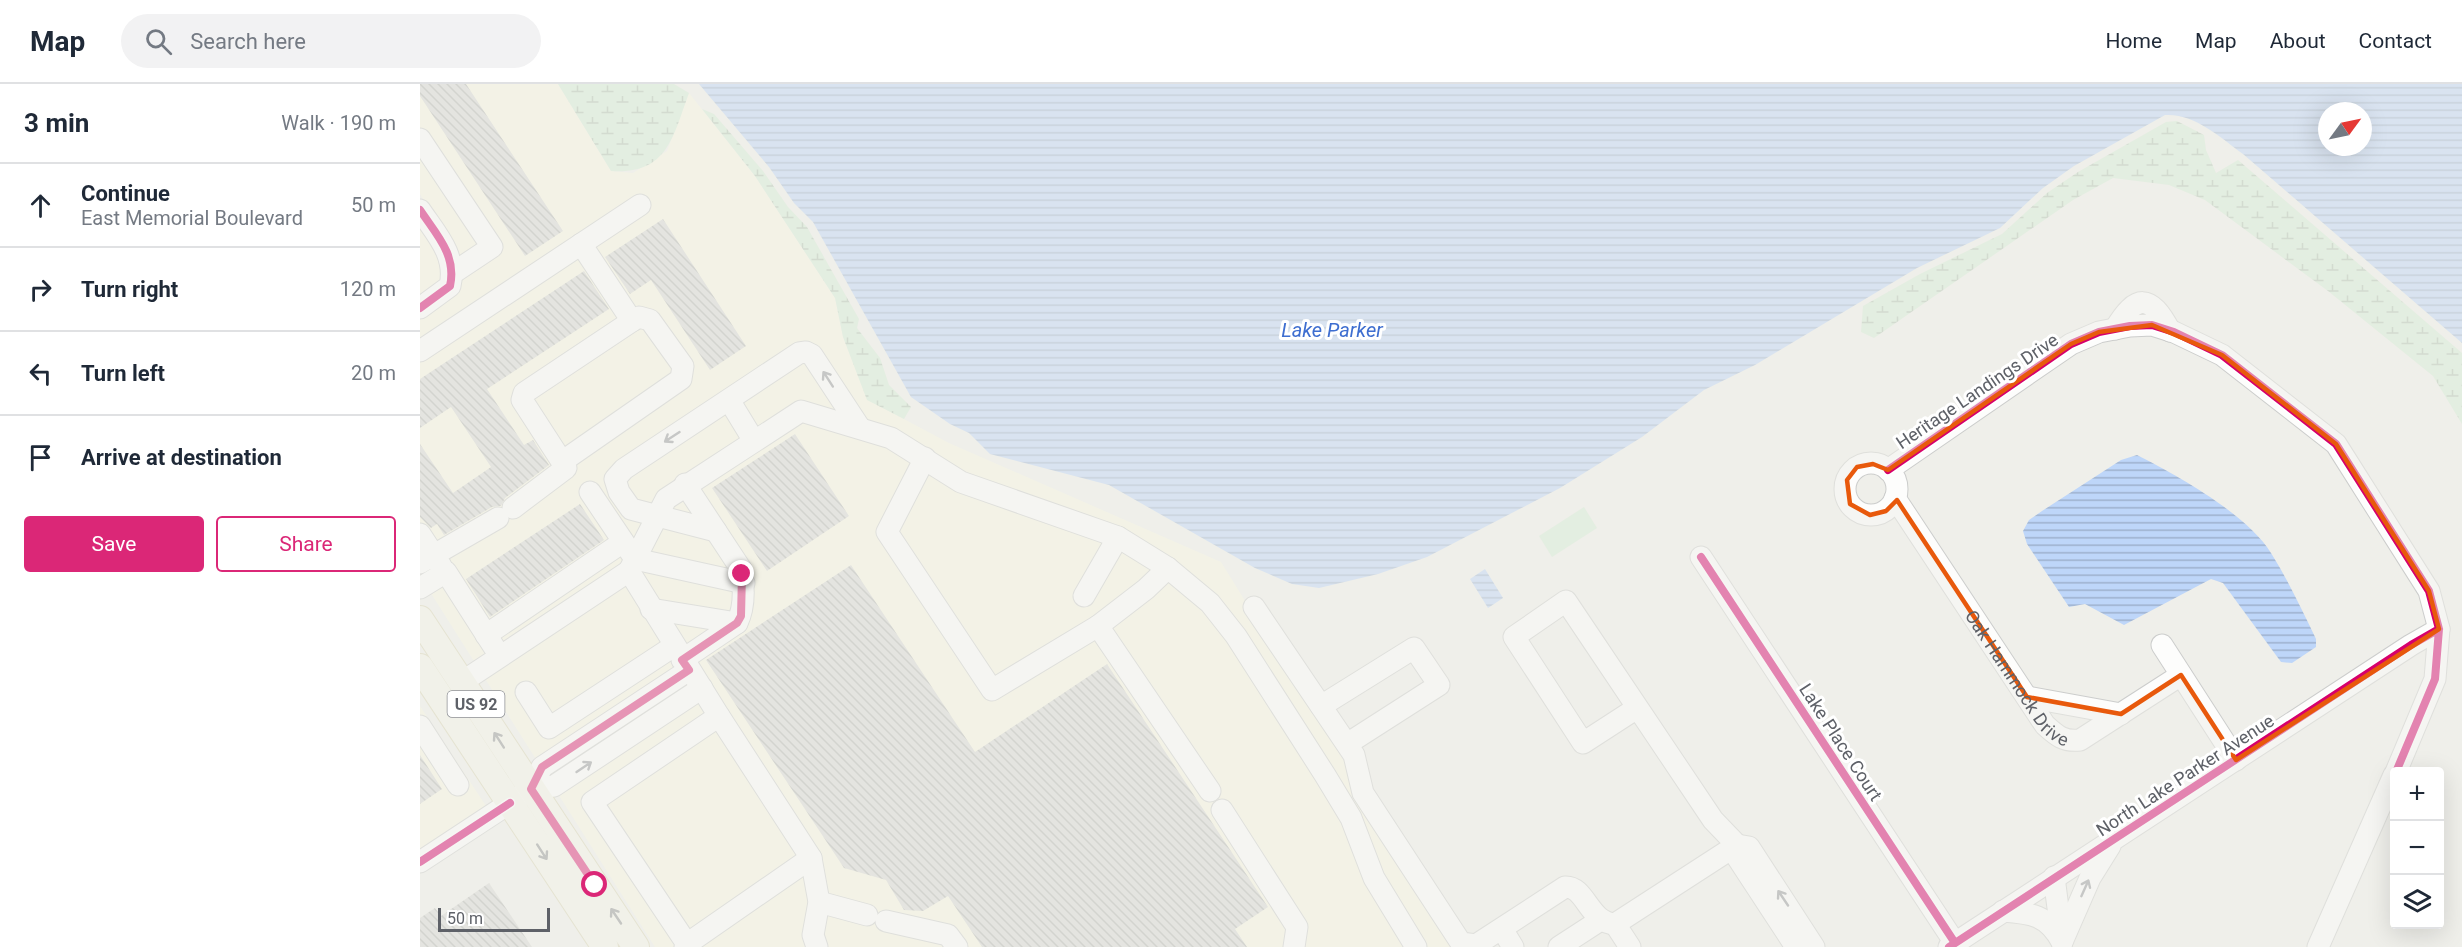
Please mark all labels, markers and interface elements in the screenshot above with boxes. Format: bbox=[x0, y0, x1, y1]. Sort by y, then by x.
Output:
search box bbox=[121, 14, 541, 68]
text: Map bbox=[30, 25, 85, 58]
icon: search bbox=[142, 25, 175, 58]
text: Search here bbox=[190, 29, 306, 54]
text: Home bbox=[2106, 29, 2162, 53]
text: Map bbox=[2195, 29, 2237, 53]
text: About bbox=[2270, 29, 2326, 53]
text: Contact bbox=[2359, 29, 2432, 53]
north arrow bbox=[2318, 102, 2372, 156]
text: 3 min bbox=[24, 108, 89, 138]
text: Walk · 190 m bbox=[281, 111, 396, 135]
text: Continue bbox=[81, 181, 170, 206]
icon: ahead bbox=[24, 189, 57, 222]
text: 50 m bbox=[351, 193, 396, 217]
text: East Memorial Boulevard bbox=[81, 206, 303, 230]
icon: right bbox=[24, 273, 57, 306]
text: Turn right bbox=[81, 277, 178, 302]
text: 120 m bbox=[340, 277, 396, 301]
water label: Lake Parker bbox=[1281, 318, 1384, 342]
street label: Heritage Landings Drive bbox=[1892, 329, 2062, 453]
icon: left bbox=[24, 357, 57, 390]
text: Turn left bbox=[81, 361, 165, 386]
text: 20 m bbox=[351, 361, 396, 385]
one-way arrow bbox=[821, 371, 833, 388]
one-way arrow bbox=[664, 431, 681, 443]
icon: arrive bbox=[24, 441, 57, 474]
text: Arrive at destination bbox=[81, 445, 282, 470]
button: Save bbox=[24, 516, 204, 572]
button: Share bbox=[216, 516, 396, 572]
route end bbox=[728, 560, 754, 586]
street label: Oak Hammock Drive bbox=[1961, 606, 2072, 750]
street label: Lake Place Court bbox=[1795, 679, 1887, 805]
road number: US 92 bbox=[448, 691, 504, 717]
street label: North Lake Parker Avenue bbox=[2092, 710, 2278, 840]
one-way arrow bbox=[493, 732, 506, 749]
one-way arrow bbox=[575, 760, 592, 772]
map controls bbox=[2390, 767, 2444, 929]
button: + bbox=[2390, 767, 2444, 821]
button: − bbox=[2390, 821, 2444, 875]
one-way arrow bbox=[537, 843, 549, 860]
route start bbox=[581, 871, 607, 897]
button: layers bbox=[2390, 875, 2444, 929]
one-way arrow bbox=[2080, 880, 2091, 898]
one-way arrow bbox=[1777, 890, 1789, 906]
scale bar bbox=[438, 905, 550, 932]
one-way arrow bbox=[609, 908, 621, 925]
text: 50 m bbox=[447, 909, 483, 928]

